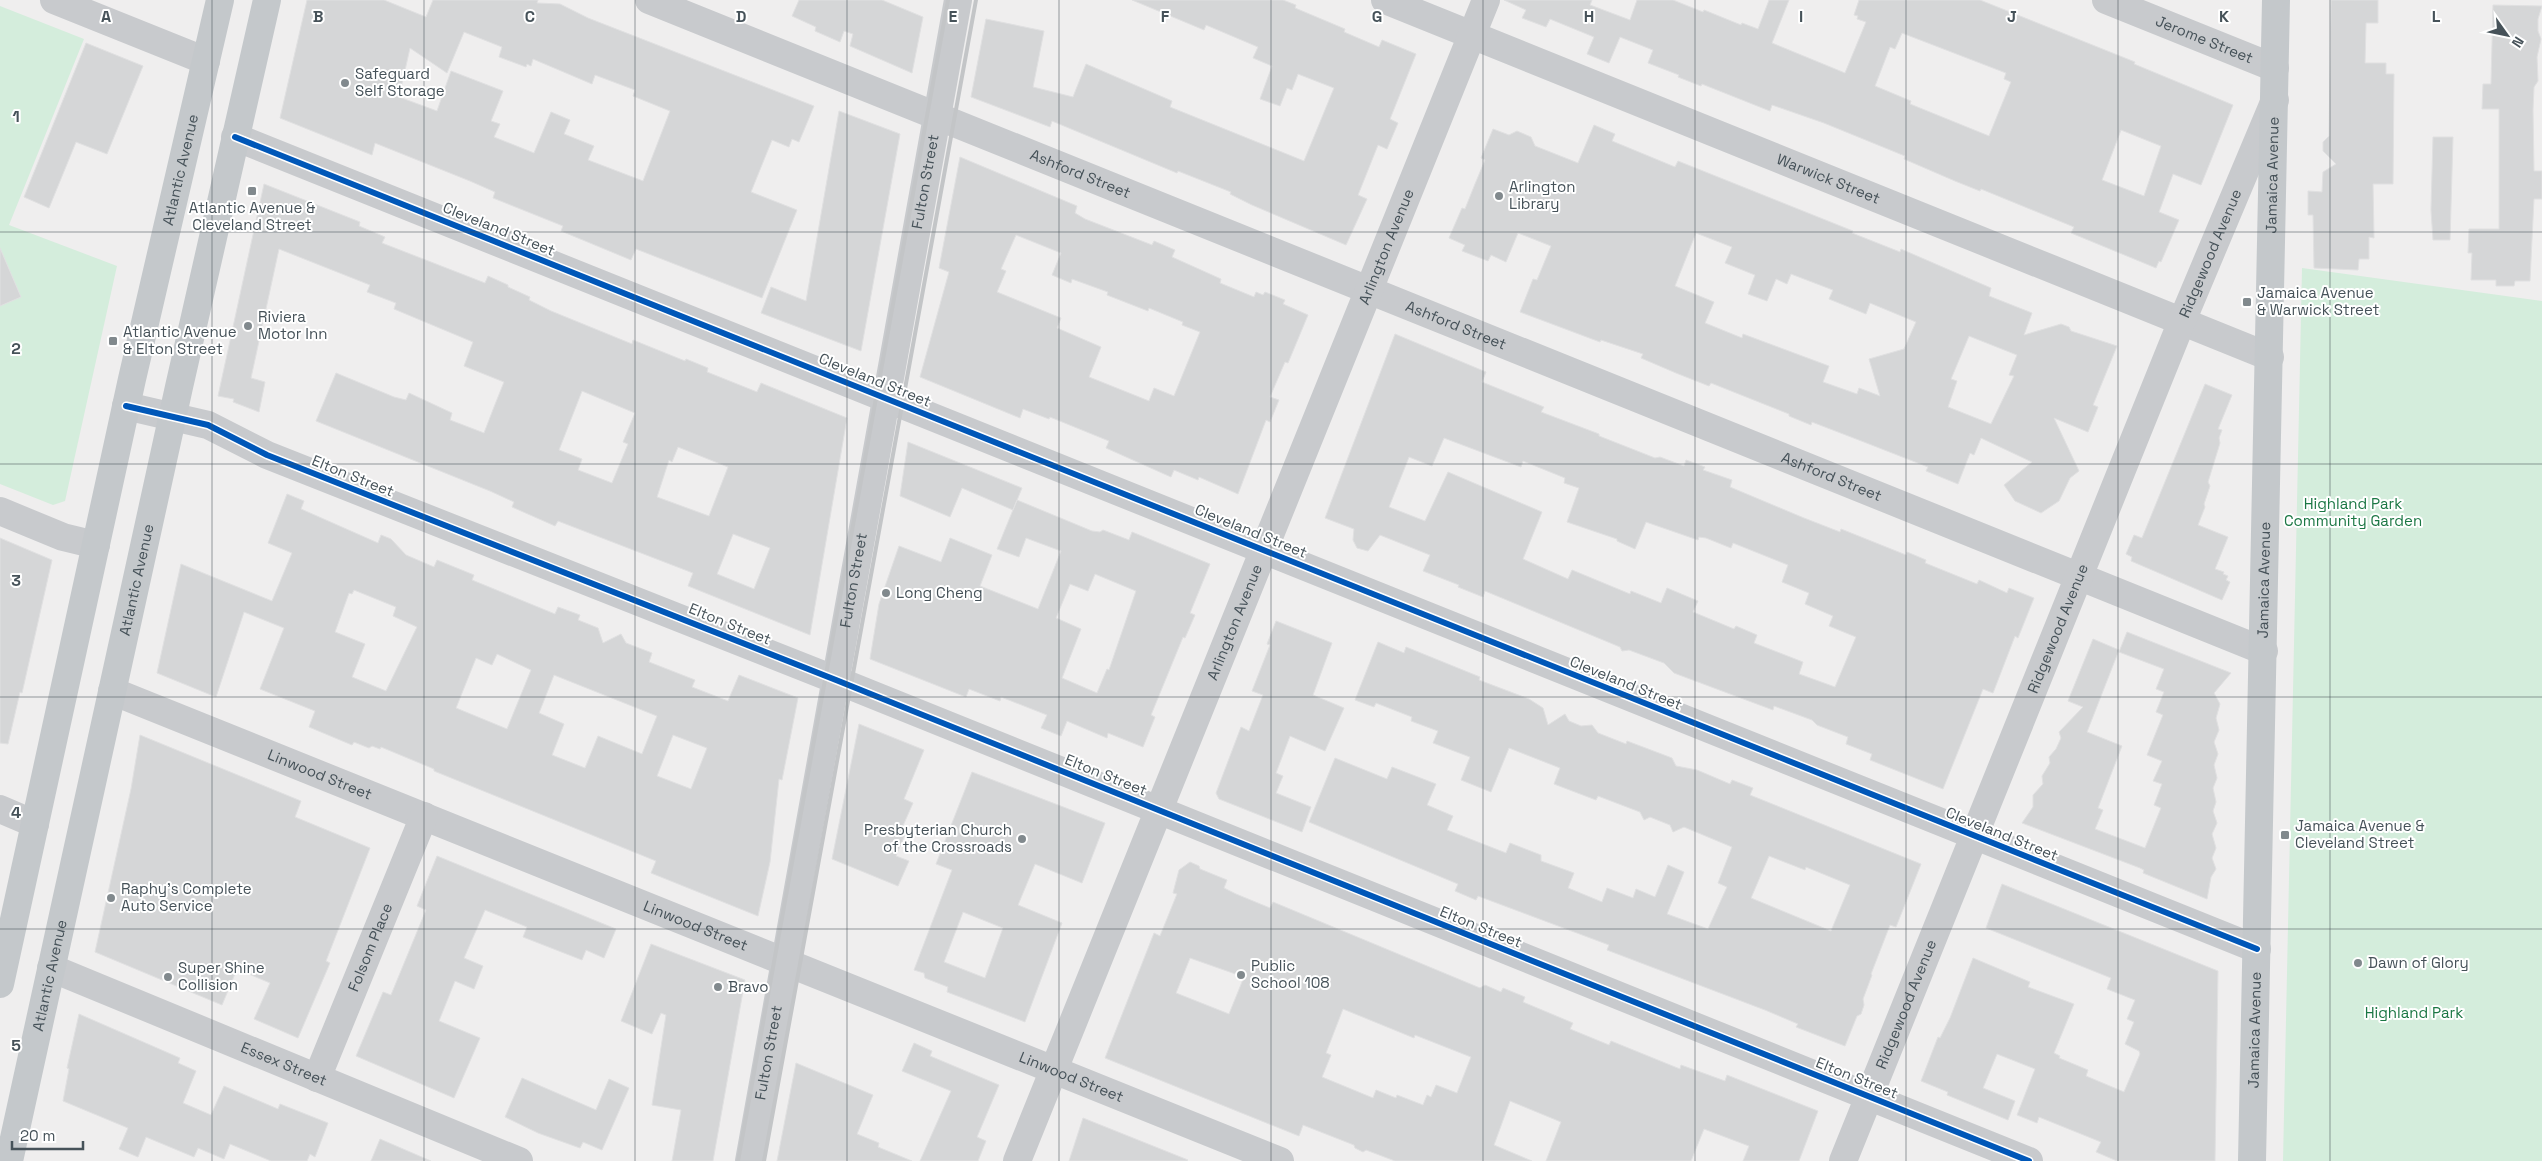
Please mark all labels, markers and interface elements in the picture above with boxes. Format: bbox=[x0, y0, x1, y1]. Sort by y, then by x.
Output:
text: A bbox=[101, 6, 111, 27]
text: B bbox=[313, 6, 323, 27]
text: C bbox=[525, 6, 535, 27]
text: D bbox=[736, 6, 746, 27]
text: E bbox=[949, 6, 958, 27]
text: F bbox=[1161, 6, 1170, 27]
text: G bbox=[1372, 6, 1382, 27]
text: H bbox=[1584, 6, 1594, 27]
text: I bbox=[1799, 6, 1803, 27]
text: J bbox=[2007, 6, 2017, 27]
text: K bbox=[2219, 6, 2229, 27]
text: L bbox=[2432, 6, 2441, 27]
north arrow bbox=[2482, 10, 2532, 60]
street label: Jerome Street bbox=[2153, 11, 2256, 67]
text: N bbox=[2508, 33, 2528, 51]
place label: Safeguard Self Storage bbox=[355, 64, 445, 100]
marker: Safeguard Self Storage bbox=[339, 77, 351, 89]
text: 1 bbox=[12, 106, 20, 127]
street label: Atlantic Avenue bbox=[158, 112, 202, 227]
street label: Jamaica Avenue bbox=[2261, 117, 2283, 234]
street label: Fulton Street bbox=[907, 133, 943, 231]
street label: Ashford Street bbox=[1027, 145, 1134, 202]
street label: Warwick Street bbox=[1774, 149, 1883, 208]
place label: Arlington Library bbox=[1509, 177, 1575, 213]
marker: Atlantic Avenue & Cleveland Street bbox=[246, 185, 258, 197]
street label: Arlington Avenue bbox=[1354, 186, 1418, 307]
street label: Ridgewood Avenue bbox=[2174, 186, 2245, 321]
marker: Arlington Library bbox=[1493, 190, 1505, 202]
street label: Cleveland Street bbox=[440, 197, 558, 260]
place label: Atlantic Avenue & Cleveland Street bbox=[189, 198, 315, 234]
place label: Jamaica Avenue & Warwick Street bbox=[2257, 283, 2380, 319]
street label: Ashford Street bbox=[1403, 296, 1509, 354]
marker: Jamaica Avenue & Warwick Street bbox=[2241, 296, 2253, 308]
place label: Riviera Motor Inn bbox=[258, 307, 327, 343]
marker: Riviera Motor Inn bbox=[242, 320, 254, 332]
place label: Atlantic Avenue & Elton Street bbox=[123, 322, 237, 358]
marker: Atlantic Avenue & Elton Street bbox=[107, 335, 119, 347]
text: 2 bbox=[11, 338, 21, 359]
street label: Cleveland Street bbox=[816, 348, 934, 411]
street label: Ashford Street bbox=[1779, 447, 1885, 505]
street label: Elton Street bbox=[309, 450, 397, 501]
park label: Highland Park Community Garden bbox=[2284, 494, 2422, 530]
street label: Cleveland Street bbox=[1192, 499, 1310, 562]
street label: Jamaica Avenue bbox=[2253, 521, 2274, 639]
street label: Atlantic Avenue bbox=[115, 522, 158, 637]
street label: Fulton Street bbox=[835, 531, 871, 629]
street label: Arlington Avenue bbox=[1202, 561, 1266, 683]
street label: Ridgewood Avenue bbox=[2023, 561, 2092, 696]
text: 3 bbox=[11, 570, 21, 591]
place label: Long Cheng bbox=[896, 583, 983, 602]
marker: Long Cheng bbox=[880, 587, 892, 599]
street label: Elton Street bbox=[686, 598, 774, 649]
street label: Cleveland Street bbox=[1567, 651, 1685, 714]
street label: Linwood Street bbox=[265, 745, 375, 804]
street label: Elton Street bbox=[1062, 749, 1150, 800]
text: 4 bbox=[11, 802, 21, 823]
street label: Cleveland Street bbox=[1943, 802, 2061, 865]
place label: Jamaica Avenue & Cleveland Street bbox=[2295, 816, 2425, 852]
place label: Presbyterian Church of the Crossroads bbox=[864, 820, 1012, 856]
marker: Jamaica Avenue & Cleveland Street bbox=[2279, 829, 2291, 841]
marker: Presbyterian Church of the Crossroads bbox=[1016, 833, 1028, 845]
place label: Raphy's Complete Auto Service bbox=[121, 879, 252, 915]
marker: Raphy's Complete Auto Service bbox=[105, 892, 117, 904]
street label: Linwood Street bbox=[641, 896, 751, 955]
street label: Folsom Place bbox=[343, 900, 396, 994]
street label: Elton Street bbox=[1437, 901, 1525, 952]
street label: Atlantic Avenue bbox=[28, 918, 71, 1033]
street label: Ridgewood Avenue bbox=[1871, 936, 1940, 1072]
place label: Dawn of Glory bbox=[2368, 953, 2469, 972]
place label: Public School 108 bbox=[1251, 956, 1330, 992]
marker: Dawn of Glory bbox=[2352, 957, 2364, 969]
place label: Super Shine Collision bbox=[178, 958, 265, 994]
marker: Public School 108 bbox=[1235, 969, 1247, 981]
marker: Super Shine Collision bbox=[162, 971, 174, 983]
street label: Jamaica Avenue bbox=[2244, 971, 2265, 1089]
place label: Bravo bbox=[728, 977, 769, 996]
marker: Bravo bbox=[712, 981, 724, 993]
park label: Highland Park bbox=[2365, 1003, 2463, 1022]
street label: Fulton Street bbox=[750, 1004, 786, 1102]
text: 5 bbox=[11, 1035, 21, 1056]
street label: Essex Street bbox=[238, 1037, 330, 1090]
street label: Linwood Street bbox=[1016, 1047, 1126, 1106]
street label: Elton Street bbox=[1813, 1052, 1901, 1103]
scale bar bbox=[12, 1118, 84, 1150]
text: 20 m bbox=[20, 1126, 55, 1145]

